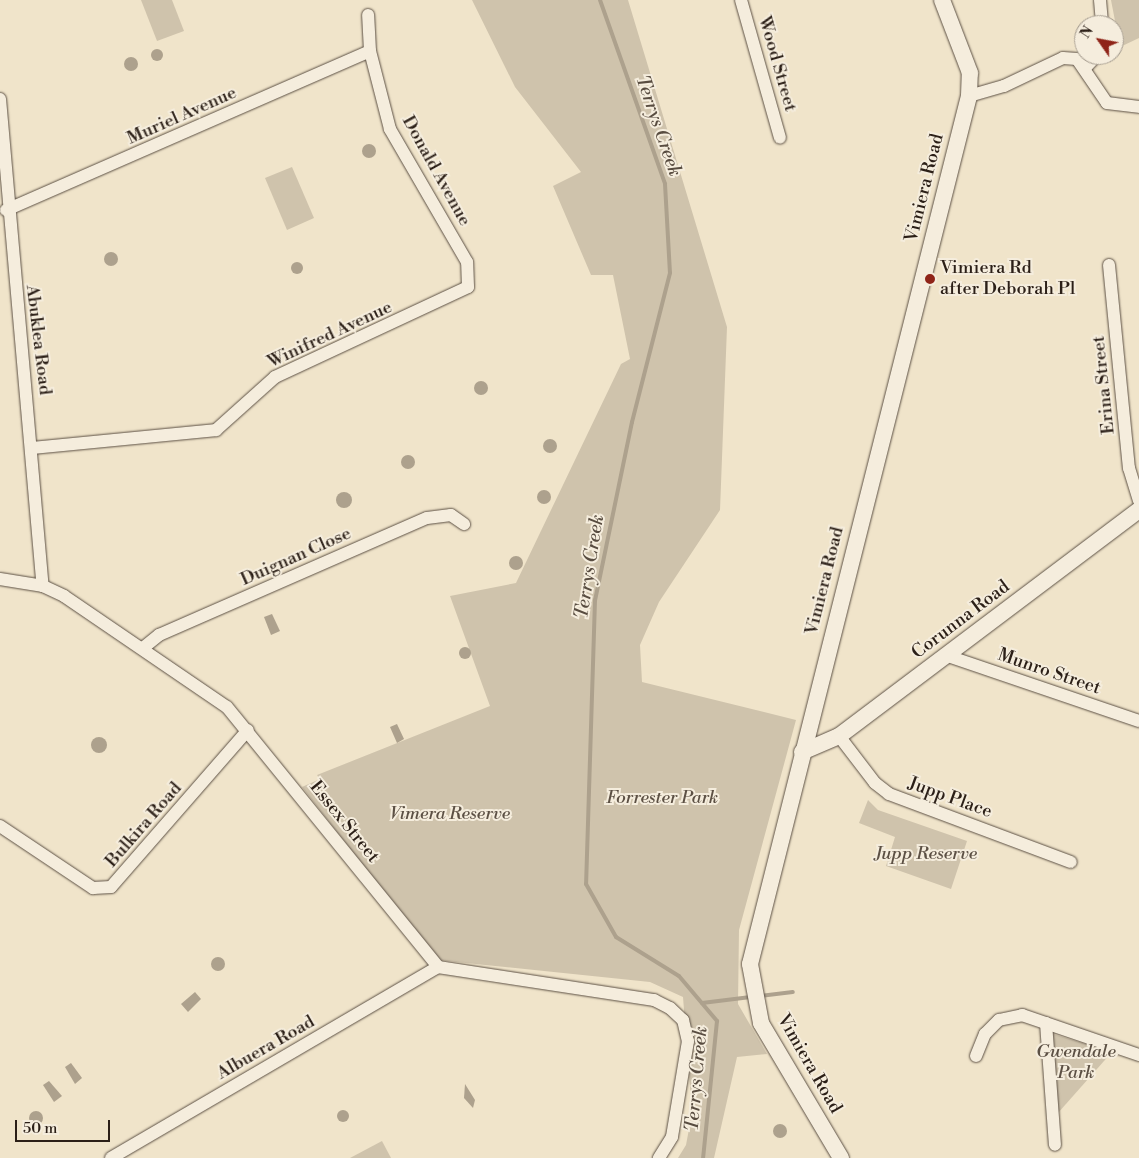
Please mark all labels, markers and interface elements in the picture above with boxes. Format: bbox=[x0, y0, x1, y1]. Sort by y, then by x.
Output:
street label: Wood Street bbox=[753, 14, 801, 114]
north arrow bbox=[1074, 15, 1124, 65]
text: N bbox=[1077, 23, 1098, 42]
water label: Terrys Creek bbox=[630, 72, 686, 180]
street label: Muriel Avenue bbox=[124, 82, 240, 150]
street label: Donald Avenue bbox=[397, 112, 475, 230]
street label: Vimiera Road bbox=[901, 132, 949, 244]
place label: Vimiera Rd after Deborah Pl bbox=[940, 258, 1075, 300]
marker: Vimiera Rd after Deborah Pl bbox=[924, 273, 936, 285]
street label: Abuklea Road bbox=[21, 284, 55, 396]
street label: Winifred Avenue bbox=[264, 297, 396, 373]
street label: Erina Street bbox=[1088, 335, 1120, 435]
water label: Terrys Creek bbox=[570, 513, 610, 621]
street label: Duignan Close bbox=[237, 523, 355, 591]
street label: Vimiera Road bbox=[801, 525, 849, 637]
street label: Corunna Road bbox=[908, 576, 1014, 664]
street label: Munro Street bbox=[995, 644, 1103, 700]
street label: Jupp Place bbox=[905, 773, 995, 823]
street label: Essex Street bbox=[304, 777, 384, 867]
street label: Bulkira Road bbox=[101, 778, 187, 872]
park label: Forrester Park bbox=[606, 787, 718, 809]
park label: Vimera Reserve bbox=[390, 803, 510, 825]
park label: Jupp Reserve bbox=[875, 843, 977, 865]
street label: Albuera Road bbox=[213, 1011, 319, 1085]
street label: Vimiera Road bbox=[772, 1011, 846, 1117]
water label: Terrys Creek bbox=[681, 1025, 713, 1133]
park label: Gwendale Park bbox=[1036, 1042, 1116, 1084]
scale bar bbox=[18, 1110, 112, 1142]
text: 50 m bbox=[23, 1119, 57, 1138]

